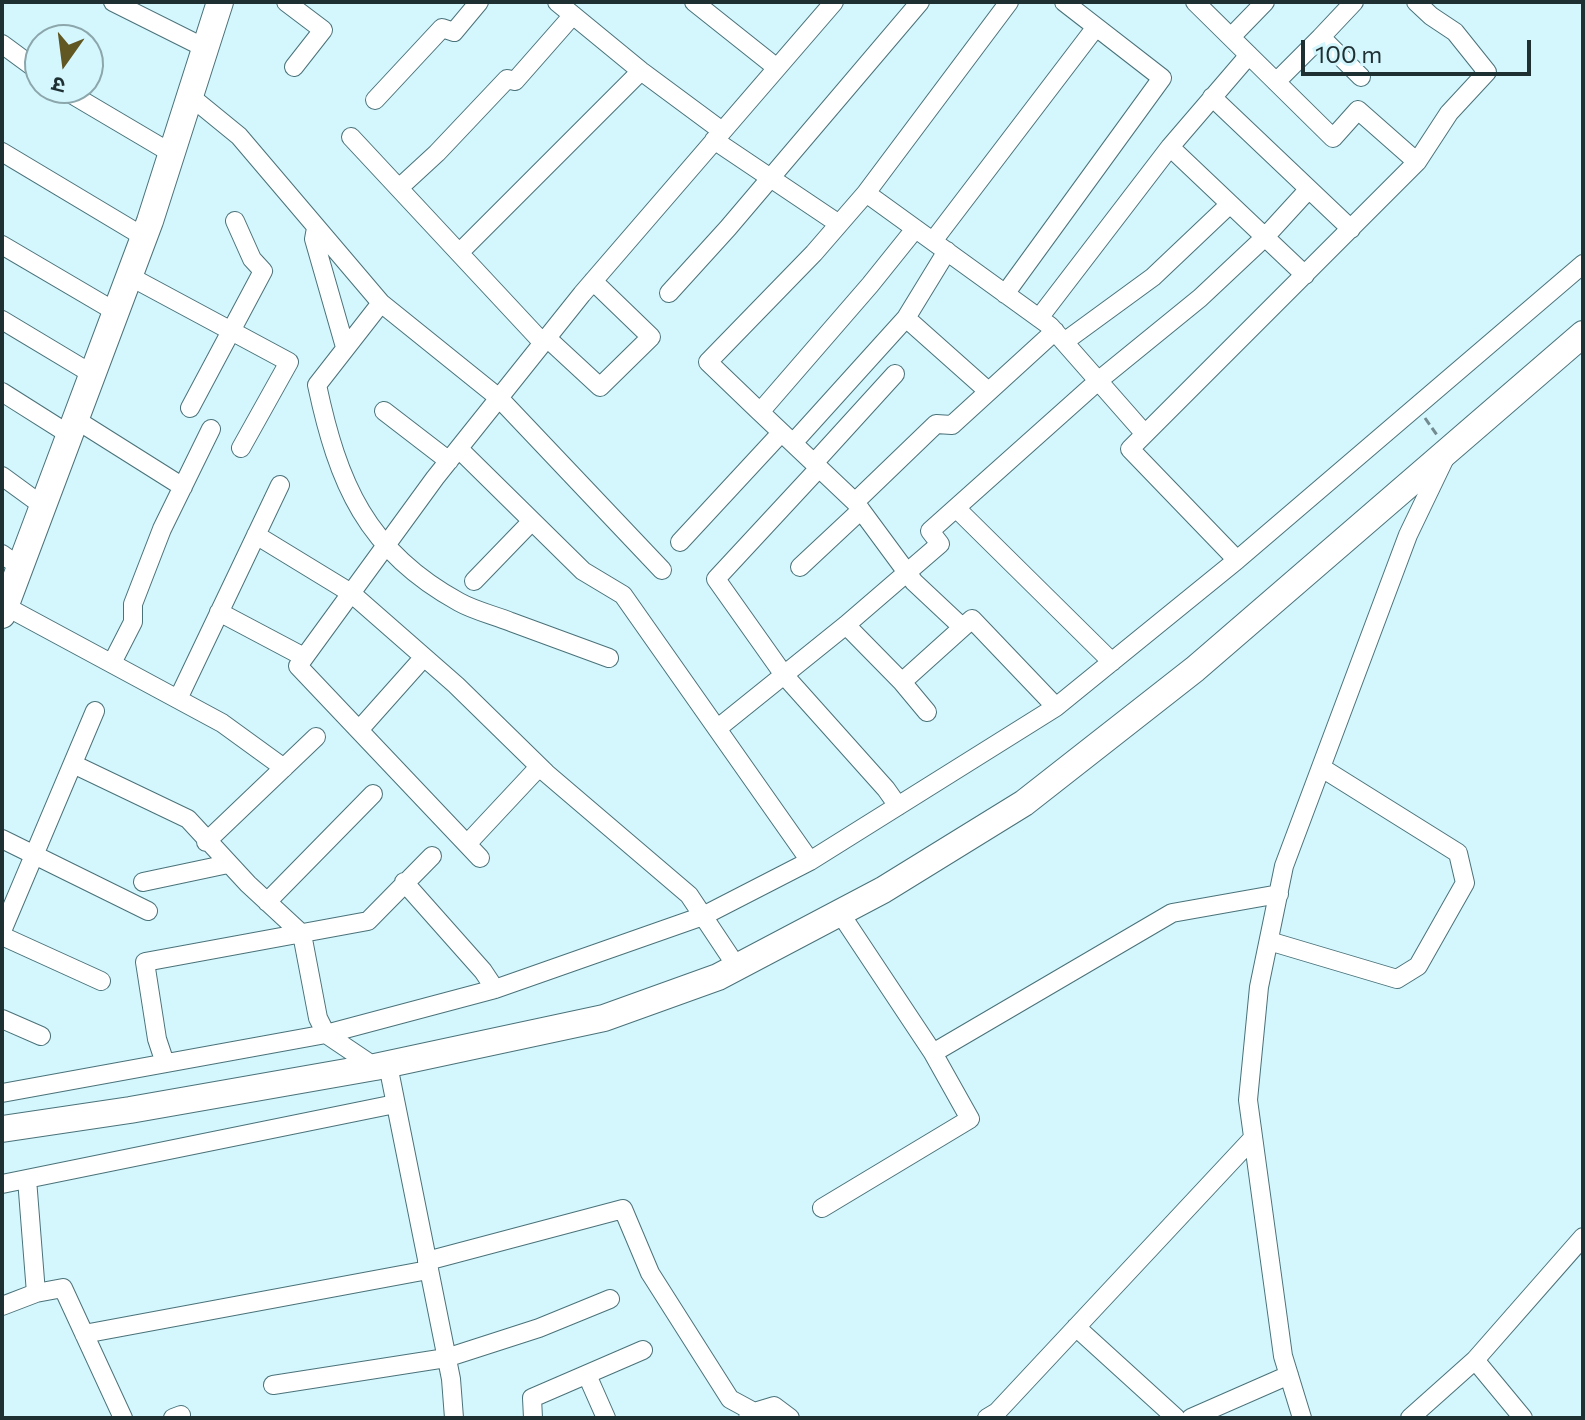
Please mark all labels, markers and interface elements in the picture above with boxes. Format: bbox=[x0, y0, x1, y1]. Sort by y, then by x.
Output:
north arrow bbox=[24, 24, 104, 104]
scale bar bbox=[1305, 24, 1535, 74]
text: 100 m bbox=[1315, 39, 1382, 68]
text: उ bbox=[49, 71, 68, 100]

